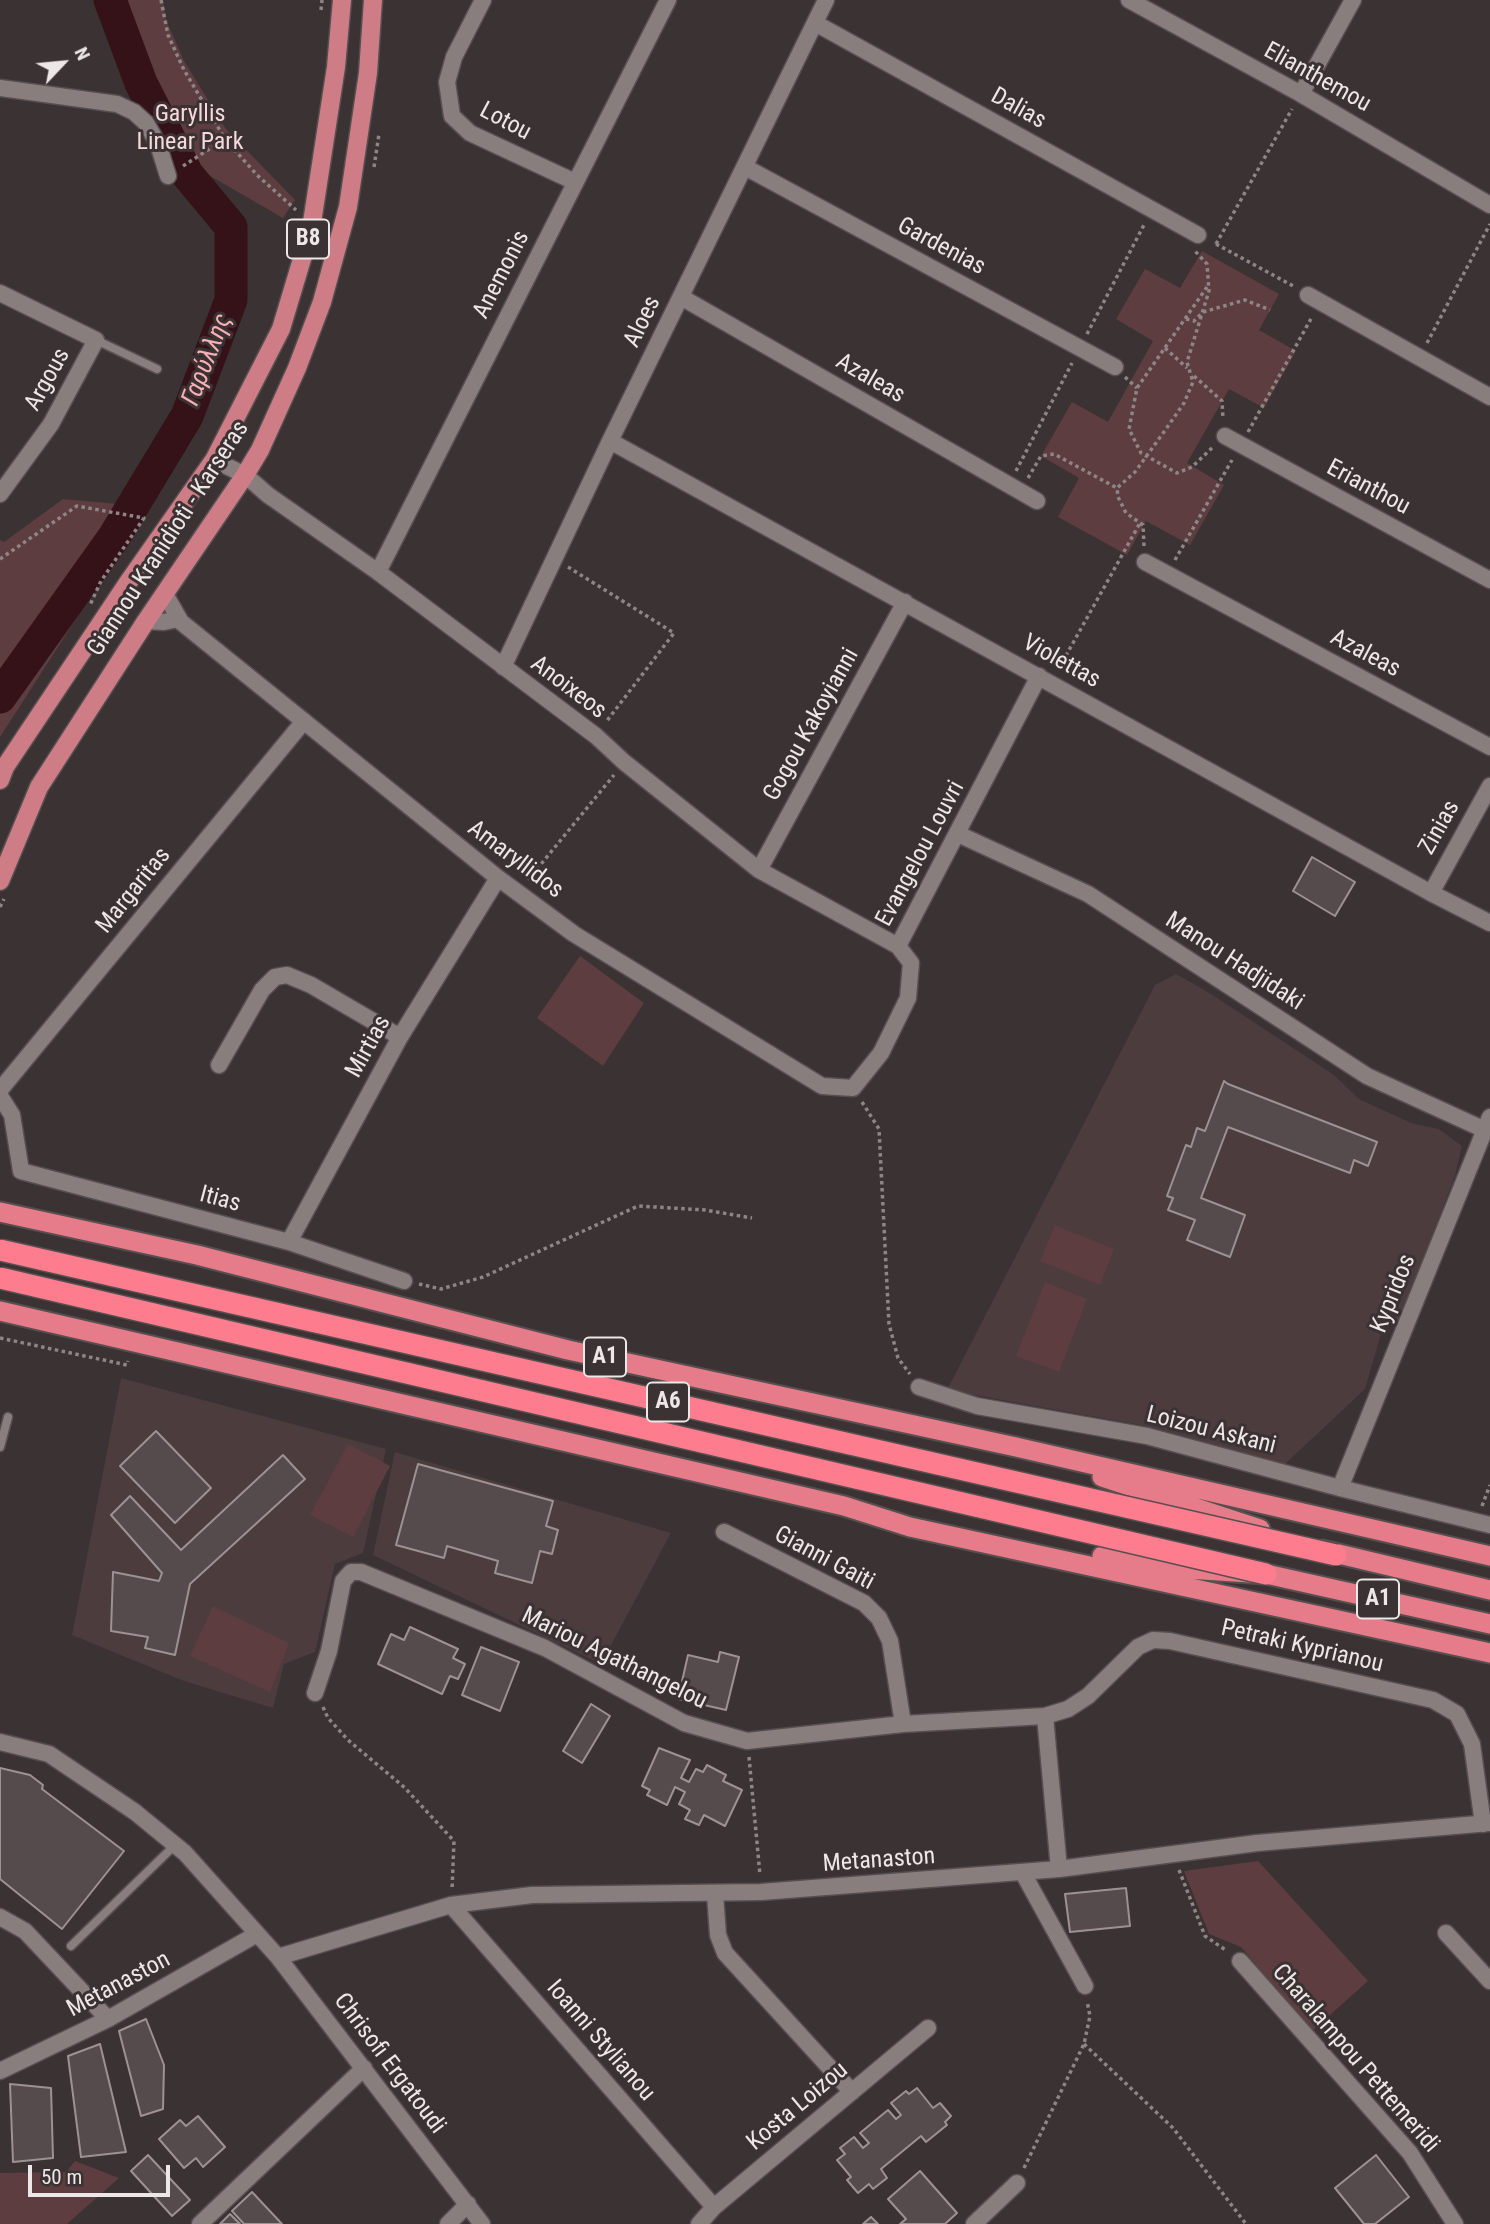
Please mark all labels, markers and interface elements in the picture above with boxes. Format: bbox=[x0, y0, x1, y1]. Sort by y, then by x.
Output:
north arrow bbox=[28, 28, 98, 98]
street label: Elianthemou bbox=[1259, 37, 1375, 119]
text: N bbox=[69, 43, 95, 64]
street label: Dalias bbox=[985, 82, 1051, 136]
street label: Lotou bbox=[474, 97, 536, 147]
park label: Garyllis Linear Park bbox=[137, 101, 243, 157]
street label: Gardenias bbox=[892, 212, 990, 282]
road number: B8 bbox=[287, 220, 329, 258]
street label: Anemonis bbox=[468, 226, 536, 324]
street label: Aloes bbox=[618, 292, 668, 352]
water label: Γαρύλλης bbox=[176, 309, 240, 411]
street label: Argous bbox=[19, 344, 77, 416]
street label: Azaleas bbox=[830, 348, 910, 410]
street label: Giannou Kranidioti - Karseras bbox=[82, 416, 256, 662]
street label: Erianthou bbox=[1321, 454, 1415, 522]
street label: Azaleas bbox=[1325, 624, 1405, 684]
street label: Violettas bbox=[1017, 629, 1105, 695]
street label: Gogou Kakoyianni bbox=[758, 644, 866, 806]
street label: Anoixeos bbox=[524, 650, 612, 726]
street label: Evangelou Louvri bbox=[871, 776, 971, 932]
street label: Zinias bbox=[1413, 796, 1467, 860]
street label: Amaryllidos bbox=[461, 815, 569, 905]
street label: Margaritas bbox=[91, 842, 177, 940]
street label: Manou Hadjidaki bbox=[1159, 907, 1309, 1017]
street label: Mirtias bbox=[340, 1011, 398, 1083]
street label: Itias bbox=[196, 1181, 244, 1219]
street label: Kypridos bbox=[1365, 1251, 1423, 1337]
road number: A1 bbox=[584, 1338, 626, 1376]
road number: A6 bbox=[647, 1382, 689, 1422]
street label: Loizou Askani bbox=[1143, 1401, 1279, 1461]
street label: Gianni Gaiti bbox=[769, 1521, 879, 1597]
road number: A1 bbox=[1357, 1580, 1399, 1618]
street label: Mariou Agathangelou bbox=[517, 1602, 711, 1716]
street label: Petraki Kyprianou bbox=[1218, 1614, 1386, 1680]
street label: Metanaston bbox=[822, 1843, 936, 1879]
street label: Metanaston bbox=[63, 1946, 175, 2024]
street label: Charalampou Pettemeridi bbox=[1265, 1959, 1445, 2159]
street label: Ioanni Stylianou bbox=[540, 1975, 660, 2107]
street label: Chrisofi Ergatoudi bbox=[327, 1988, 451, 2140]
street label: Kosta Loizou bbox=[742, 2056, 854, 2158]
scale bar bbox=[32, 2150, 173, 2194]
text: 50 m bbox=[41, 2165, 82, 2189]

